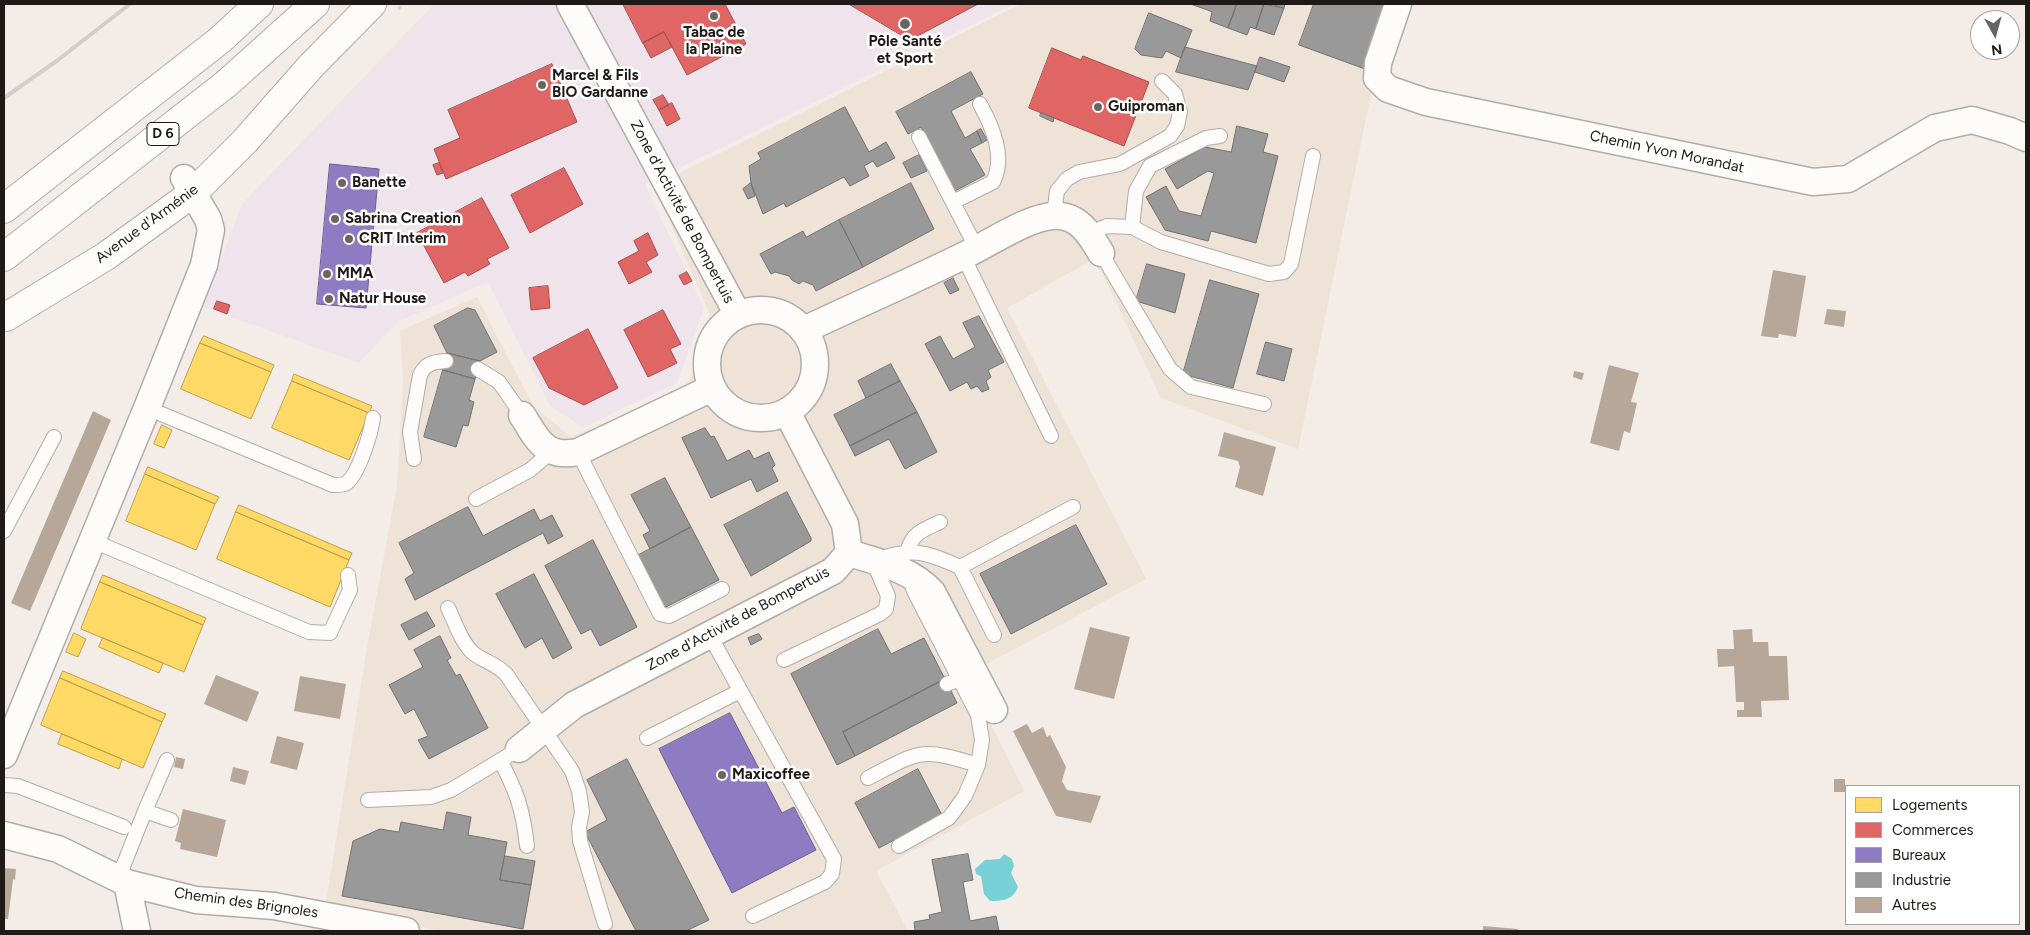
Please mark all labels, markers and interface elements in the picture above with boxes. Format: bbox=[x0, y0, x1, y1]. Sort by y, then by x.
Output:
marker: Tabac de la Plaine bbox=[708, 10, 720, 22]
north arrow bbox=[1970, 10, 2020, 60]
marker: Pôle Santé et Sport bbox=[898, 17, 912, 31]
place label: Tabac de la Plaine bbox=[683, 24, 745, 59]
place label: Pôle Santé et Sport bbox=[868, 33, 942, 68]
text: N bbox=[1990, 40, 2003, 58]
place label: Marcel & Fils BIO Gardanne bbox=[552, 67, 648, 102]
marker: Marcel & Fils BIO Gardanne bbox=[536, 79, 548, 91]
place label: Guiproman bbox=[1108, 98, 1185, 116]
marker: Guiproman bbox=[1092, 101, 1104, 113]
street label: Zone d'Activité de Bompertuis bbox=[626, 118, 738, 306]
road number: D 6 bbox=[147, 122, 179, 146]
street label: Chemin Yvon Morandat bbox=[1588, 127, 1746, 177]
place label: Banette bbox=[352, 174, 406, 192]
marker: Banette bbox=[336, 177, 348, 189]
street label: Avenue d'Arménie bbox=[92, 181, 202, 267]
place label: Sabrina Creation bbox=[345, 210, 461, 228]
marker: Sabrina Creation bbox=[329, 213, 341, 225]
place label: CRIT Interim bbox=[359, 230, 446, 248]
marker: CRIT Interim bbox=[343, 233, 355, 245]
place label: MMA bbox=[337, 265, 373, 283]
marker: MMA bbox=[321, 268, 333, 280]
place label: Natur House bbox=[339, 290, 426, 308]
marker: Natur House bbox=[323, 293, 335, 305]
street label: Zone d'Activité de Bompertuis bbox=[644, 563, 832, 675]
place label: Maxicoffee bbox=[732, 766, 810, 784]
marker: Maxicoffee bbox=[716, 769, 728, 781]
legend bbox=[1845, 785, 2020, 925]
text: Logements bbox=[1892, 796, 1967, 814]
text: Commerces bbox=[1892, 821, 1974, 839]
text: Bureaux bbox=[1892, 846, 1946, 864]
text: Industrie bbox=[1892, 871, 1951, 889]
street label: Chemin des Brignoles bbox=[173, 884, 319, 922]
text: Autres bbox=[1892, 896, 1936, 914]

